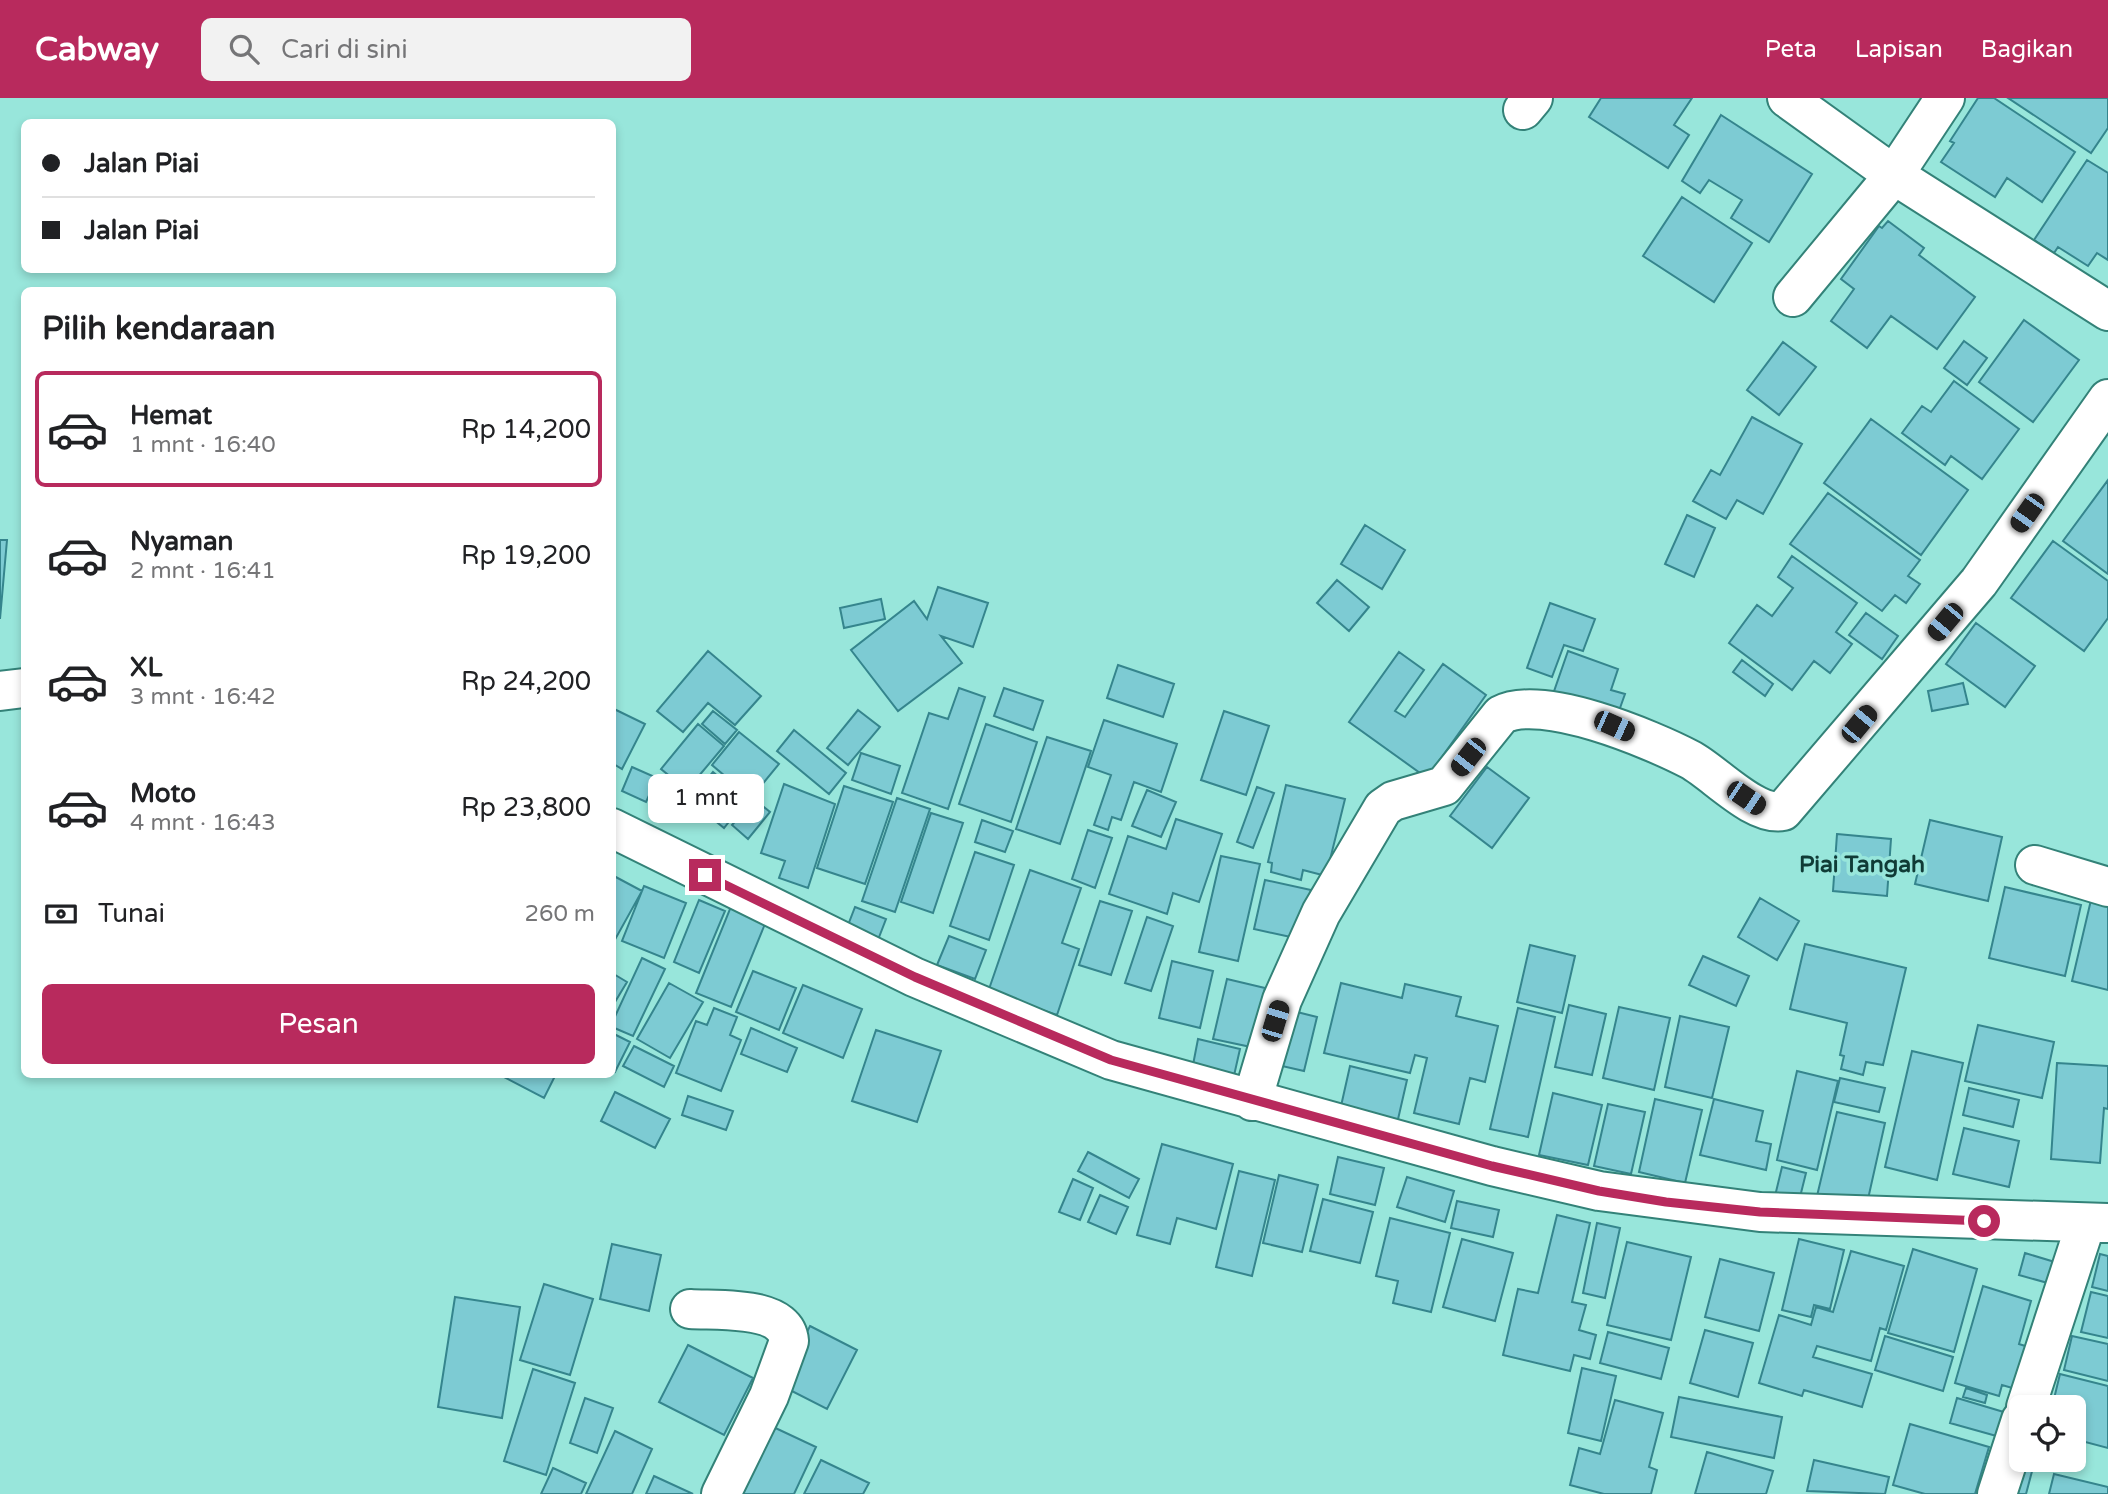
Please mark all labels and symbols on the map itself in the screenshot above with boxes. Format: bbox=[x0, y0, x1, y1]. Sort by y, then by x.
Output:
car bbox=[2007, 490, 2048, 536]
car bbox=[1924, 599, 1967, 645]
car bbox=[1838, 701, 1881, 747]
car bbox=[1591, 708, 1638, 744]
car bbox=[1447, 734, 1490, 780]
callout: 1 mnt bbox=[647, 774, 763, 822]
car bbox=[1723, 778, 1770, 818]
district label: Piai Tangah bbox=[1799, 851, 1925, 879]
route end bbox=[689, 859, 721, 891]
car bbox=[1259, 998, 1292, 1044]
route start bbox=[1968, 1205, 2000, 1237]

